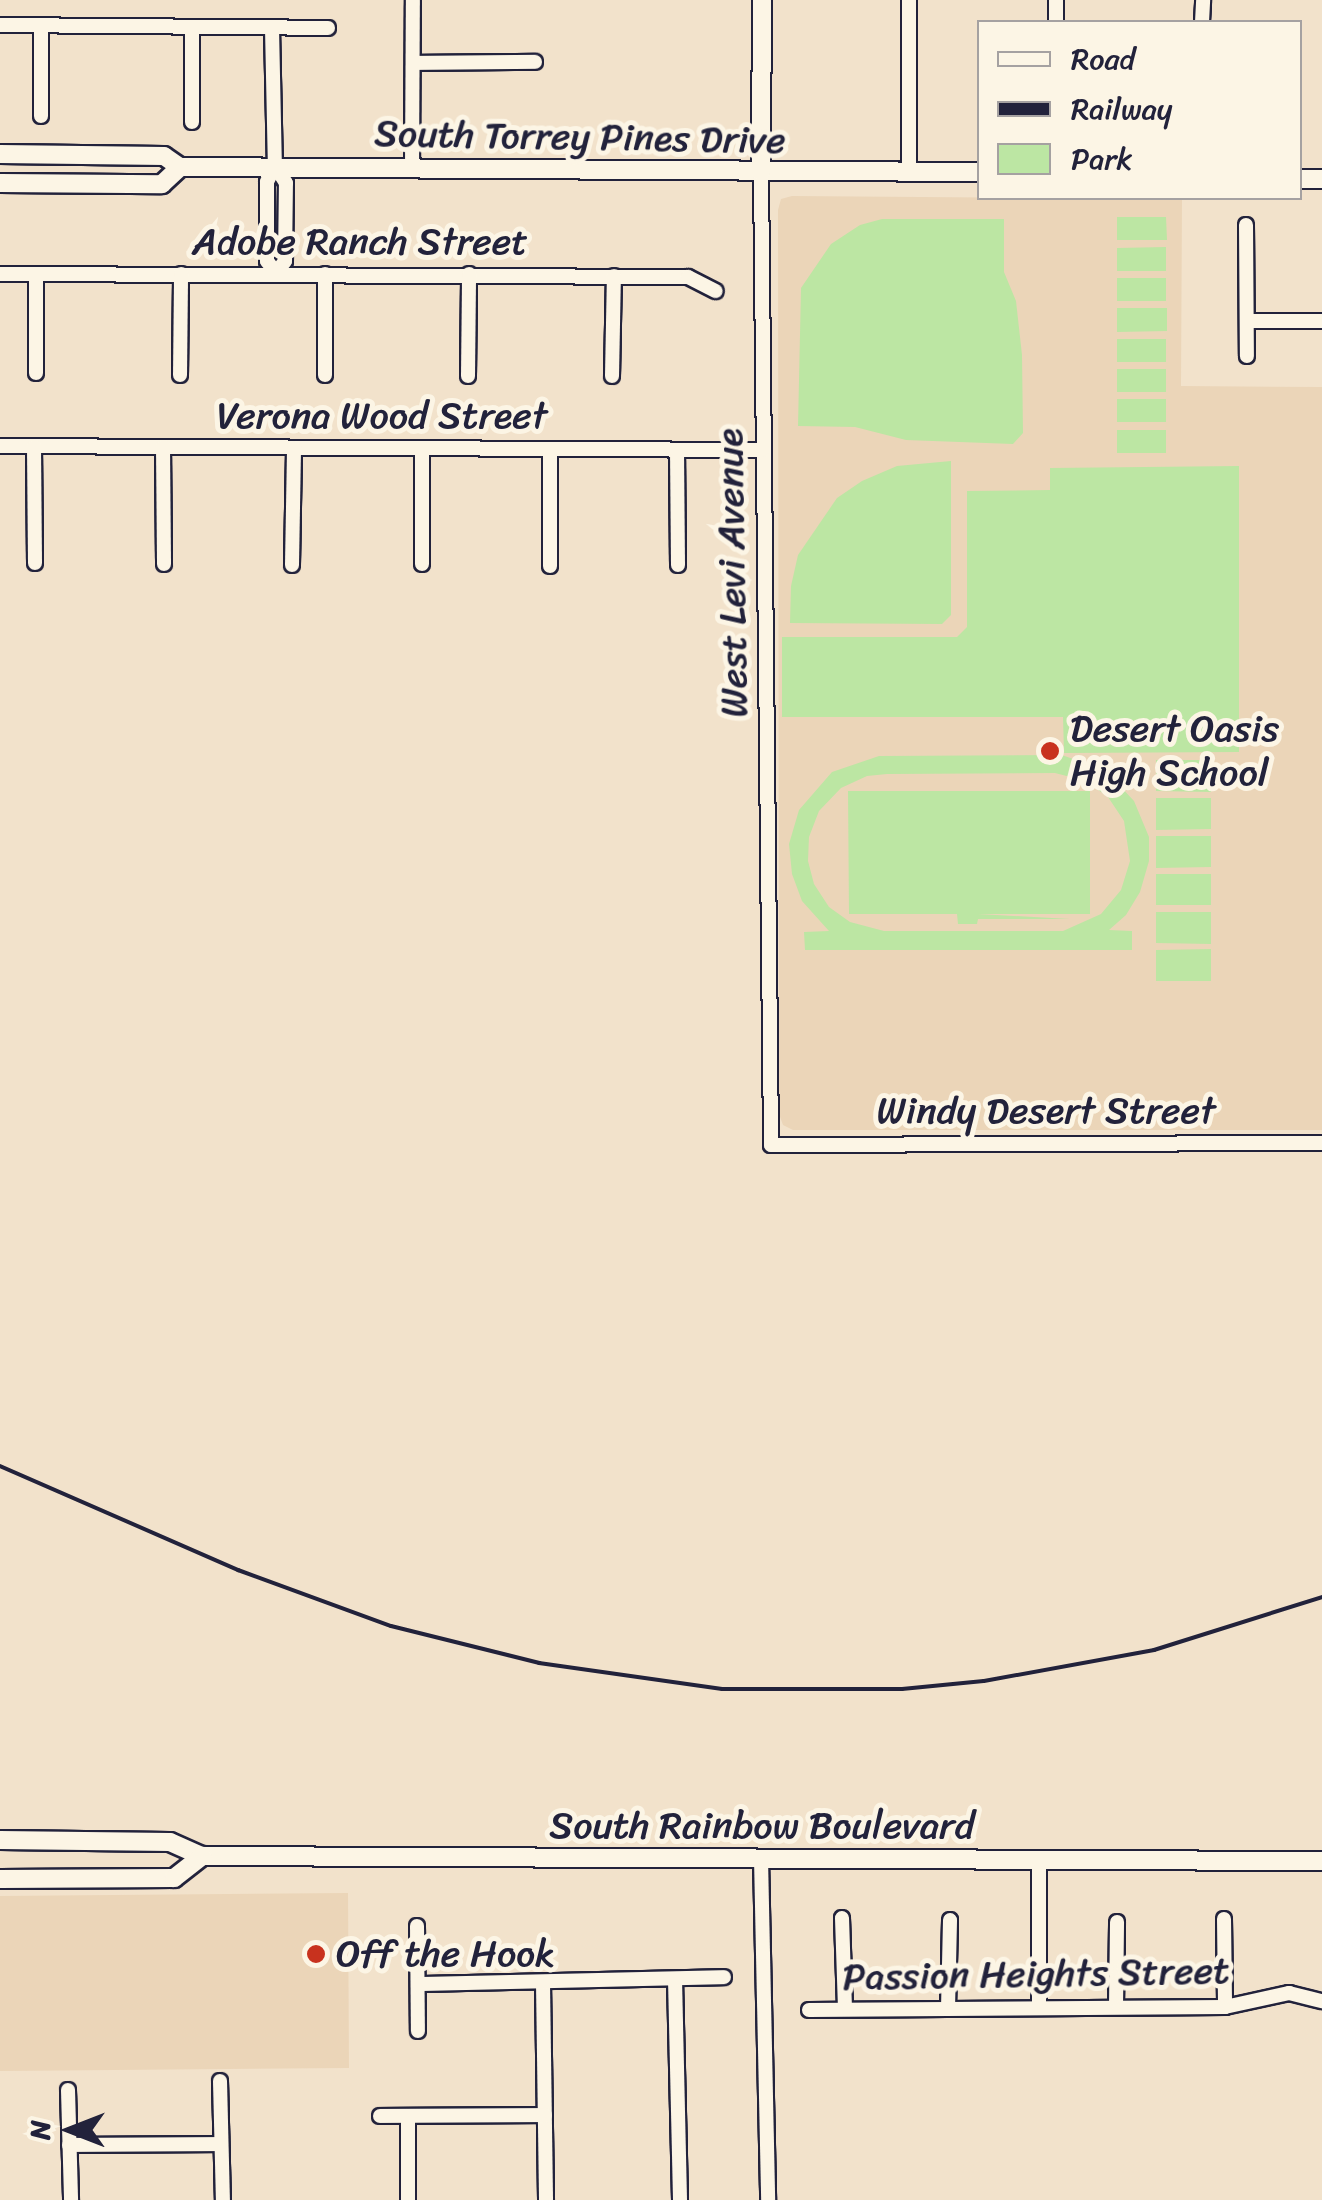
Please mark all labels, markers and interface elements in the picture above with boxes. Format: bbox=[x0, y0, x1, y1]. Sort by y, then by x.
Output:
legend bbox=[977, 20, 1302, 200]
text: Road bbox=[1071, 32, 1135, 86]
text: Railway bbox=[1071, 82, 1172, 136]
street label: South Torrey Pines Drive bbox=[373, 111, 787, 163]
text: Park bbox=[1071, 132, 1133, 186]
street label: Adobe Ranch Street bbox=[192, 219, 528, 265]
street label: Verona Wood Street bbox=[216, 393, 548, 439]
street label: West Levi Avenue bbox=[707, 428, 757, 718]
place label: Desert Oasis High School bbox=[1070, 706, 1279, 796]
marker: Desert Oasis High School bbox=[1039, 740, 1061, 762]
street label: Windy Desert Street bbox=[876, 1088, 1216, 1134]
street label: South Rainbow Boulevard bbox=[550, 1803, 974, 1849]
place label: Off the Hook bbox=[336, 1931, 556, 1977]
marker: Off the Hook bbox=[305, 1943, 327, 1965]
street label: Passion Heights Street bbox=[843, 1948, 1229, 2000]
north arrow bbox=[20, 2080, 120, 2180]
text: N bbox=[15, 2120, 64, 2140]

